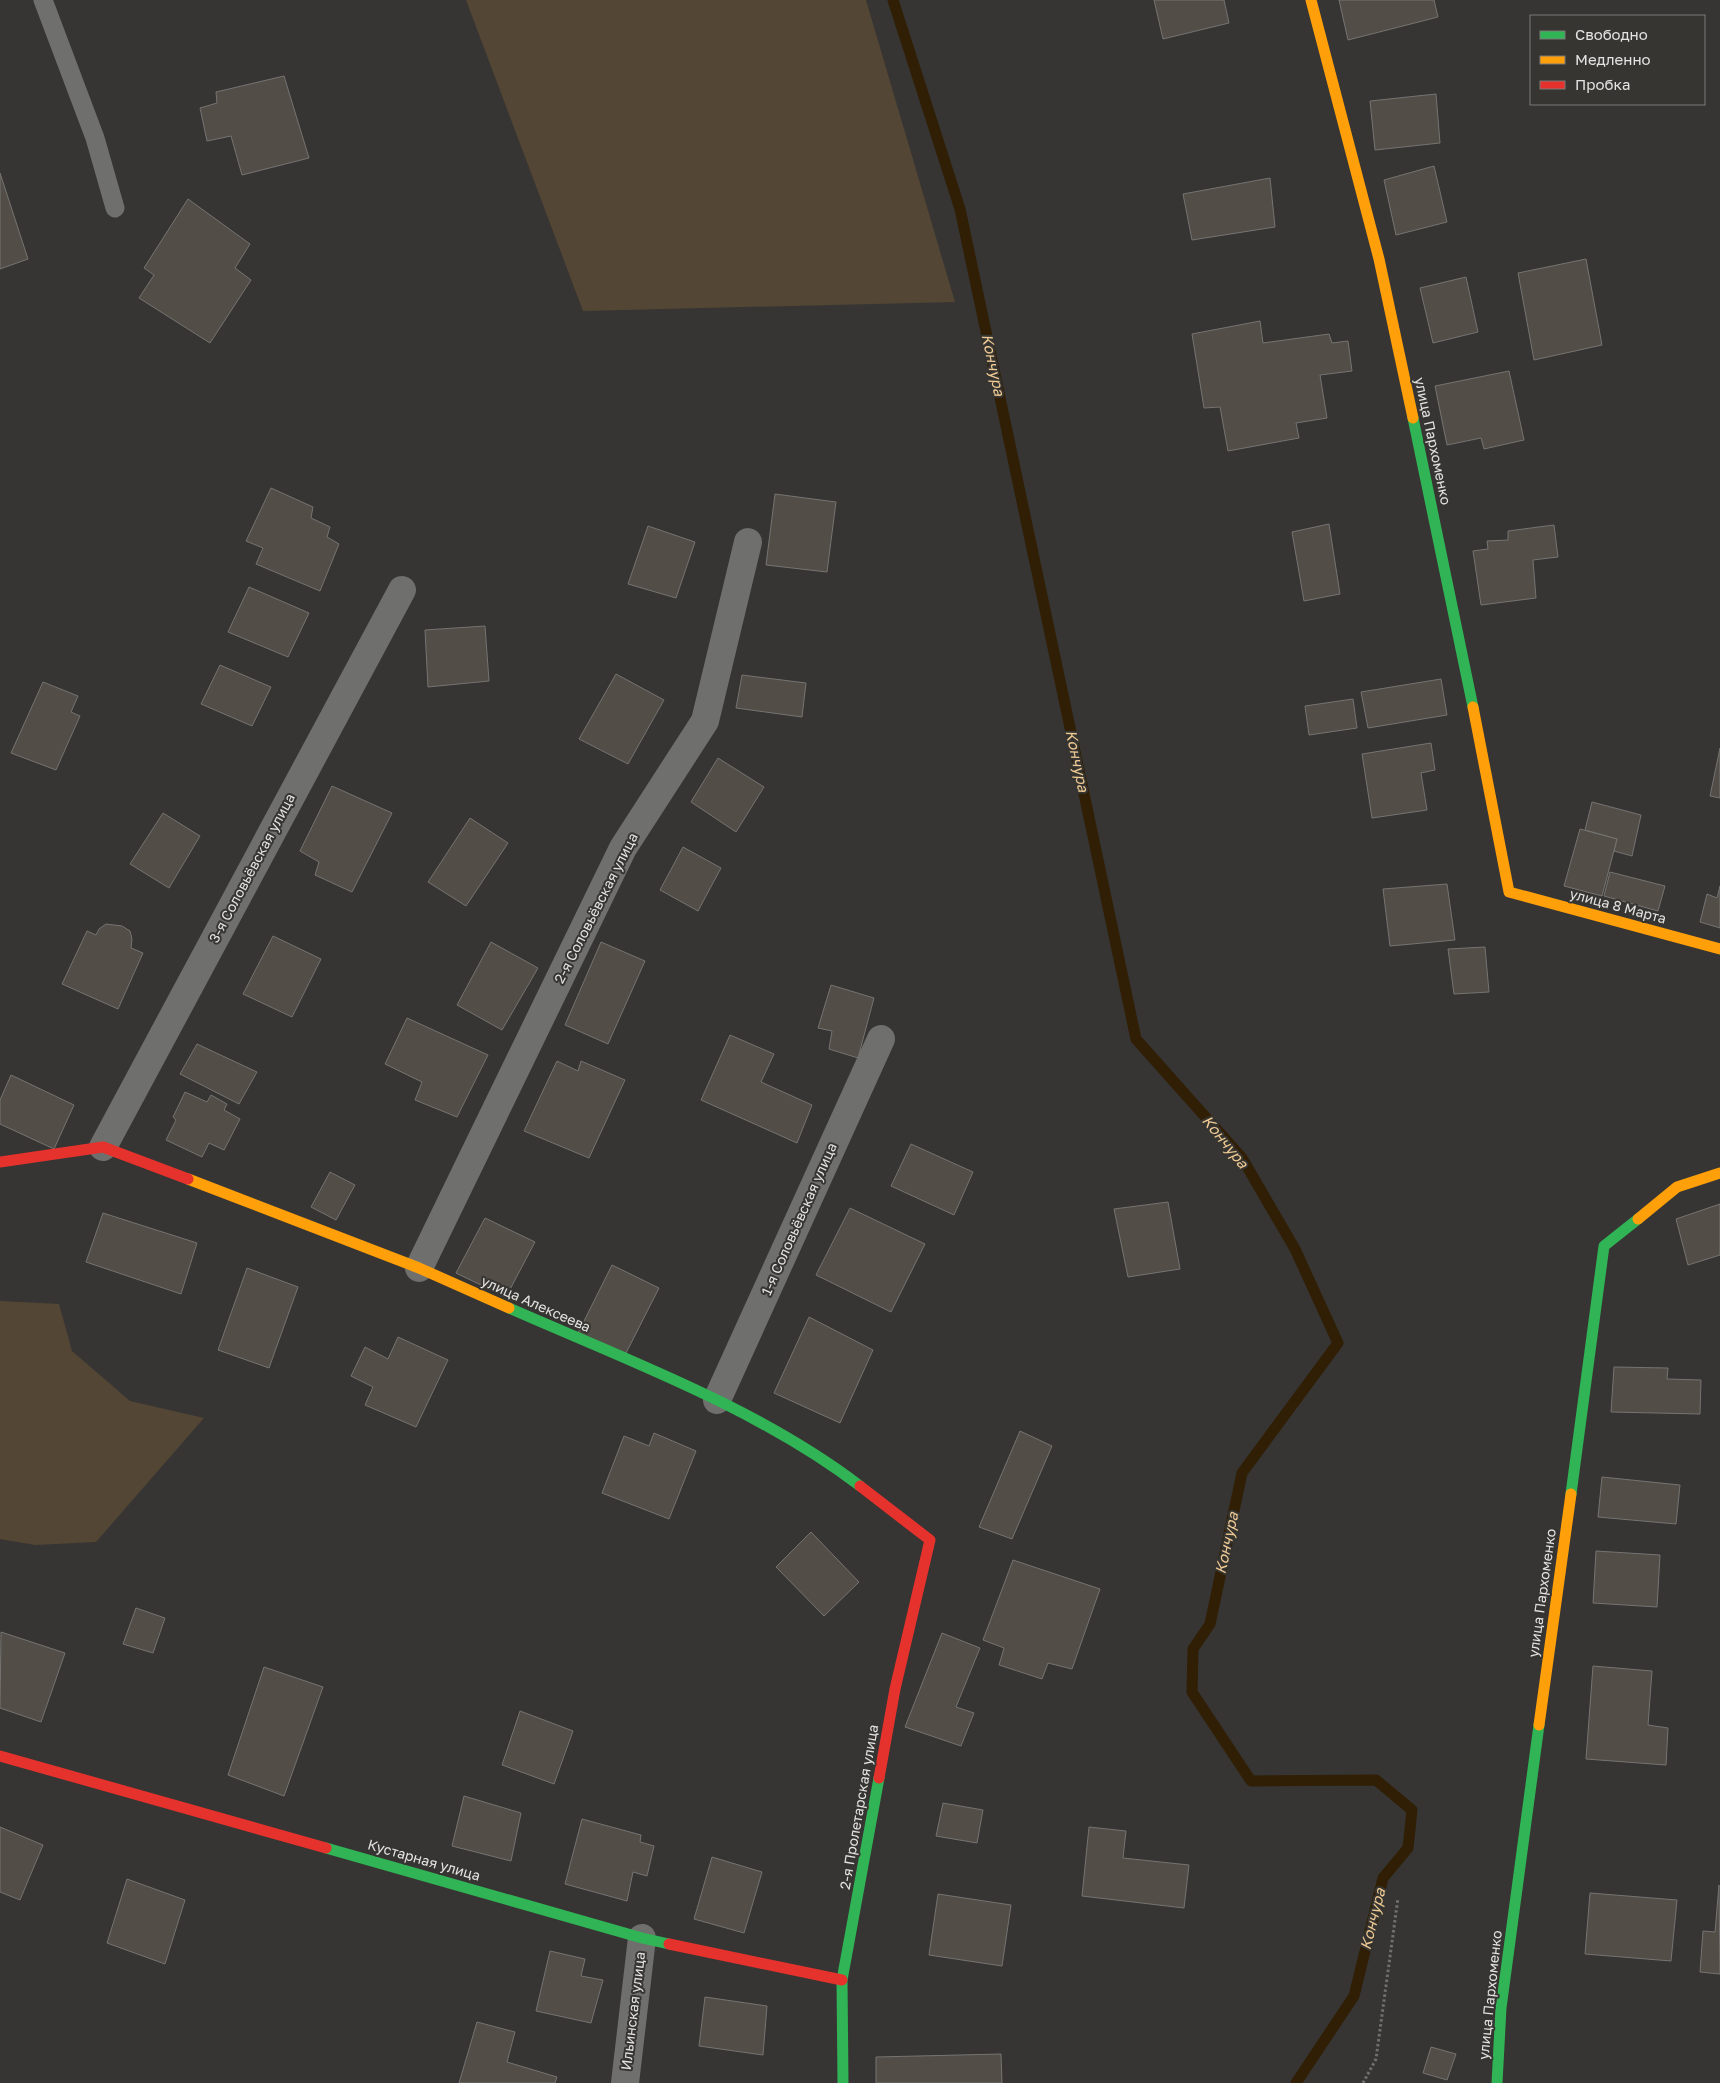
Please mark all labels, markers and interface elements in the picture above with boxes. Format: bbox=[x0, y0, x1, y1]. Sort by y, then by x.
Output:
legend bbox=[1530, 15, 1705, 105]
text: Свободно bbox=[1575, 25, 1648, 43]
text: Медленно bbox=[1575, 50, 1651, 68]
text: Пробка bbox=[1575, 75, 1630, 93]
water label: Кончура bbox=[978, 332, 1009, 398]
street label: улица Пархоменко bbox=[1412, 376, 1455, 506]
water label: Кончура bbox=[1062, 728, 1093, 794]
street label: 3-я Соловьёвская улица bbox=[205, 790, 298, 945]
street label: 2-я Соловьёвская улица bbox=[550, 830, 641, 986]
street label: улица 8 Марта bbox=[1568, 884, 1668, 927]
water label: Кончура bbox=[1198, 1111, 1253, 1172]
street label: 1-я Соловьёвская улица bbox=[757, 1140, 840, 1298]
street label: улица Алексеева bbox=[479, 1272, 594, 1335]
water label: Кончура bbox=[1211, 1510, 1242, 1576]
street label: улица Пархоменко bbox=[1524, 1527, 1559, 1658]
street label: 2-я Пролетарская улица bbox=[836, 1723, 881, 1891]
street label: Кустарная улица bbox=[366, 1835, 482, 1884]
water label: Кончура bbox=[1356, 1886, 1389, 1952]
street label: улица Пархоменко bbox=[1474, 1929, 1505, 2060]
street label: Ильинская улица bbox=[617, 1951, 648, 2071]

